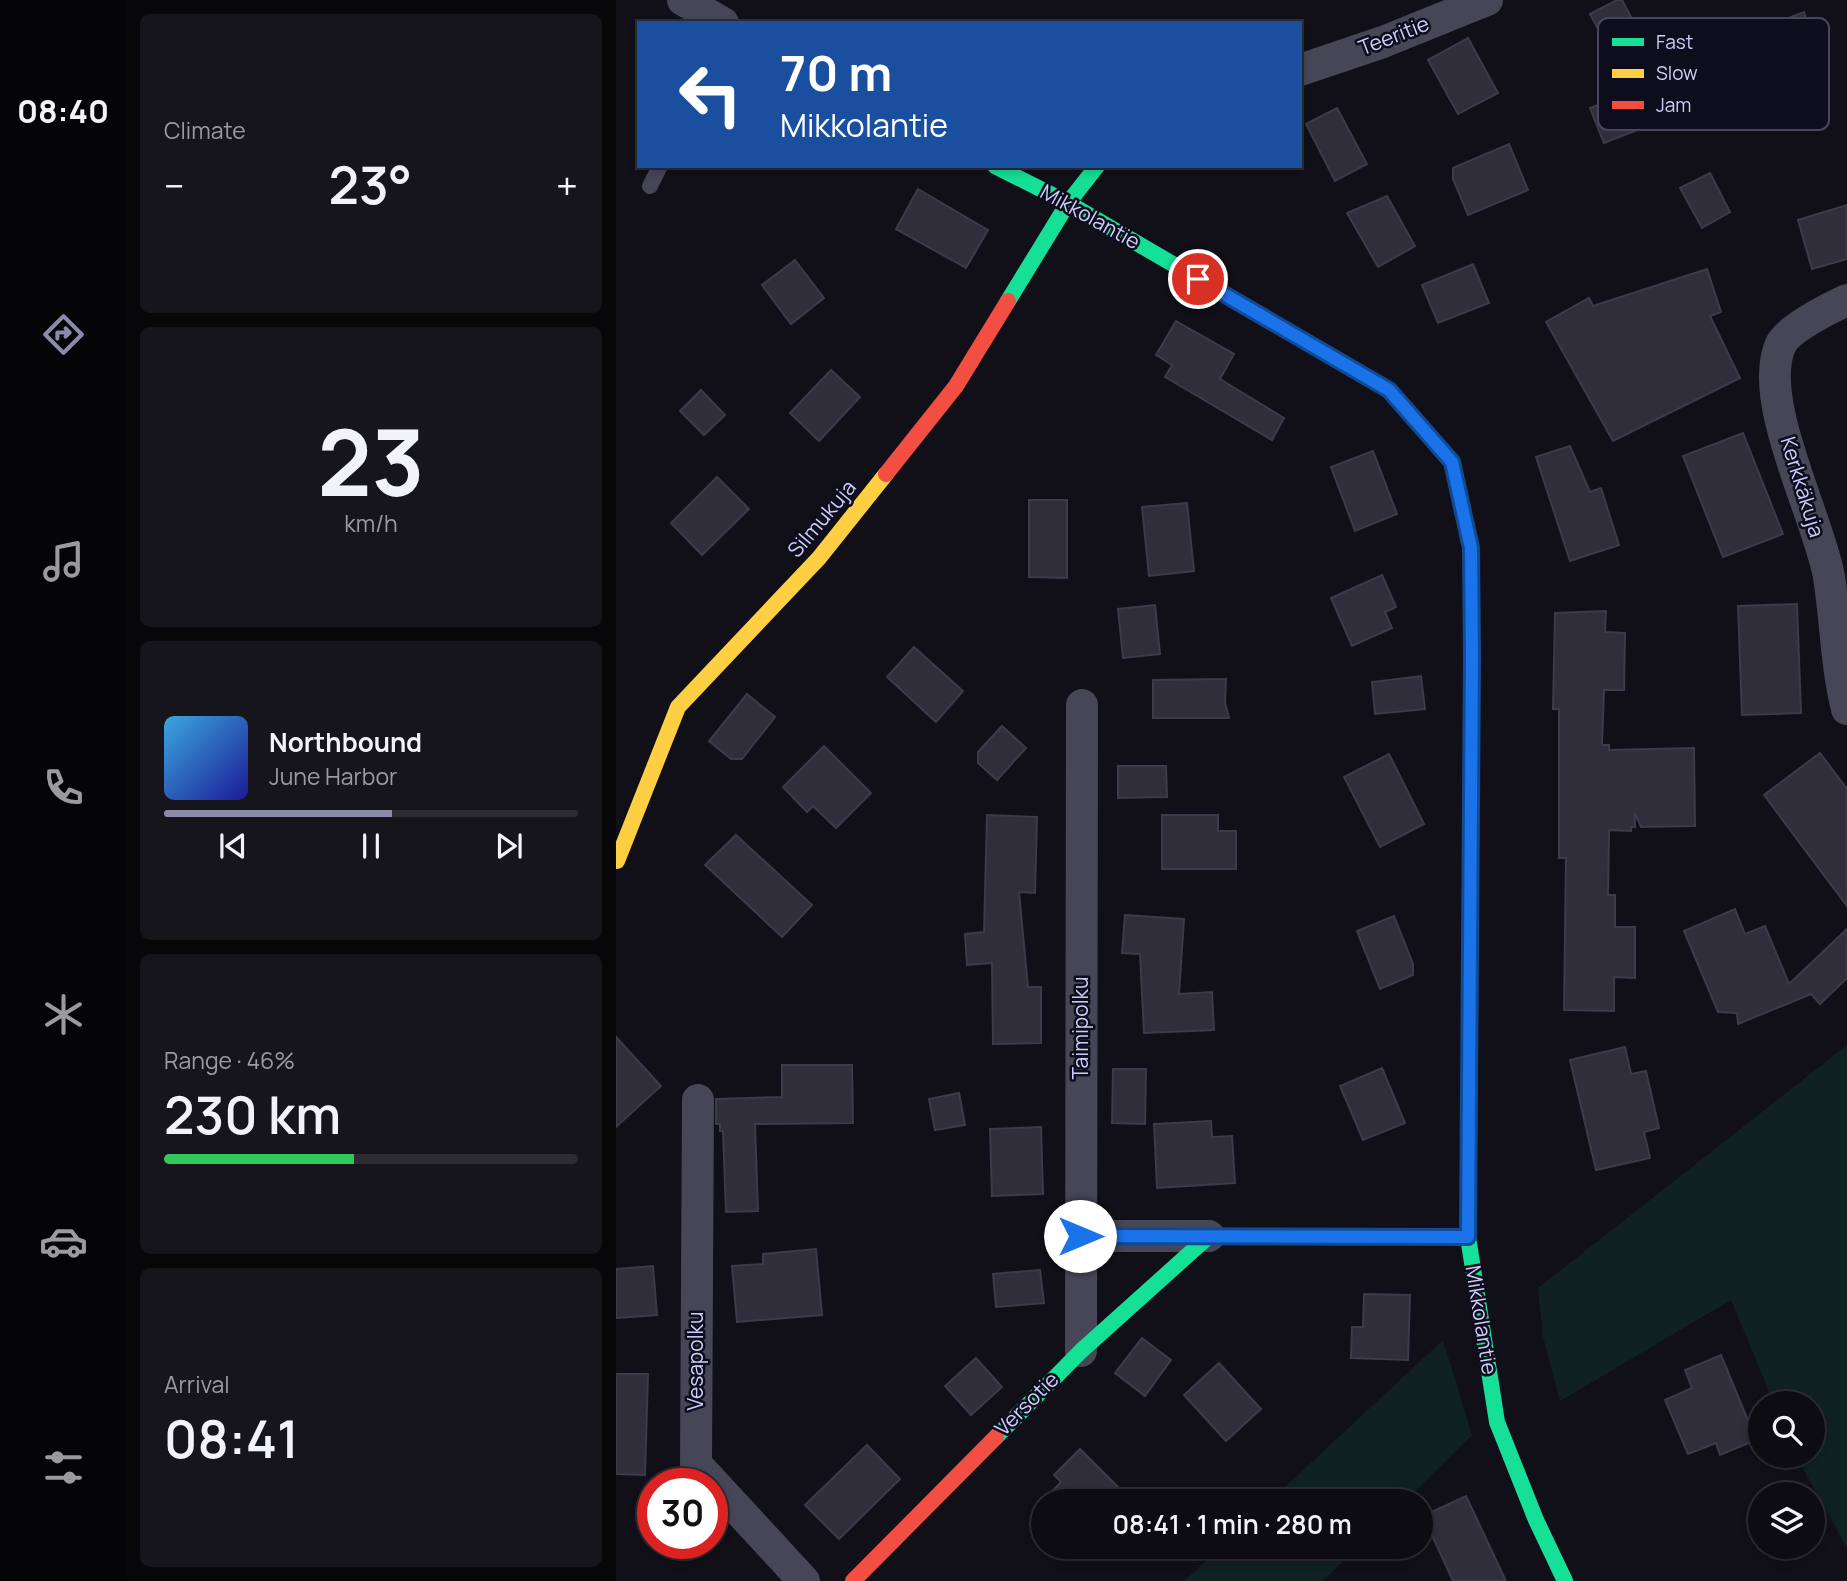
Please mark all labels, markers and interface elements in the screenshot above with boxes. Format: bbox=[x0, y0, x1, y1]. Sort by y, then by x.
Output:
street label: Teeritie bbox=[1354, 9, 1433, 61]
legend bbox=[1598, 18, 1829, 130]
text: Fast bbox=[1656, 29, 1693, 55]
text: 70 m bbox=[780, 39, 892, 106]
icon: left bbox=[665, 49, 756, 140]
text: Slow bbox=[1656, 60, 1698, 86]
text: 08:40 bbox=[17, 89, 109, 133]
text: Jam bbox=[1656, 92, 1691, 118]
text: Mikkolantie bbox=[780, 103, 948, 147]
text: Climate bbox=[164, 114, 246, 146]
text: 23° bbox=[328, 149, 412, 220]
text: − bbox=[164, 159, 185, 211]
text: + bbox=[556, 159, 578, 211]
street label: Mikkolantie bbox=[1035, 177, 1145, 255]
pin bbox=[1168, 249, 1228, 309]
icon: arrive bbox=[1179, 260, 1217, 298]
icon: directions bbox=[39, 310, 88, 359]
text: 23 bbox=[317, 399, 425, 523]
street label: Kerkkäkuja bbox=[1774, 433, 1832, 540]
street label: Silmukuja bbox=[781, 474, 862, 563]
text: km/h bbox=[344, 507, 398, 539]
icon: music bbox=[39, 537, 88, 586]
text: Northbound bbox=[269, 724, 422, 760]
text: June Harbor bbox=[269, 760, 397, 792]
icon: phone bbox=[39, 763, 88, 812]
icon: previous bbox=[214, 827, 252, 865]
icon: pause bbox=[352, 827, 390, 865]
icon: next bbox=[490, 827, 528, 865]
street label: Taimipolku bbox=[1066, 977, 1094, 1079]
icon: climate bbox=[39, 990, 88, 1039]
text: Range · 46% bbox=[164, 1044, 295, 1076]
text: 230 km bbox=[164, 1079, 341, 1150]
position arrow bbox=[1043, 1199, 1117, 1273]
icon: car bbox=[39, 1217, 88, 1266]
street label: Mikkolantie bbox=[1460, 1263, 1504, 1376]
street label: Vesapolku bbox=[681, 1311, 709, 1411]
street label: Versotie bbox=[988, 1365, 1064, 1441]
text: Arrival bbox=[164, 1368, 230, 1400]
map controls bbox=[1748, 1391, 1825, 1559]
button: search bbox=[1748, 1391, 1825, 1468]
text: 08:41 bbox=[164, 1403, 299, 1474]
icon: filters bbox=[39, 1443, 88, 1492]
speed limit sign: 30 bbox=[637, 1468, 728, 1559]
button: layers bbox=[1748, 1482, 1825, 1559]
text: 08:41 · 1 min · 280 m bbox=[1112, 1506, 1352, 1542]

